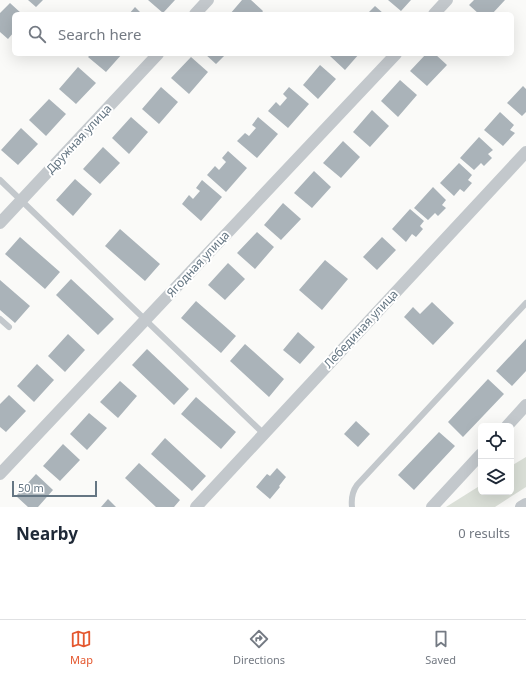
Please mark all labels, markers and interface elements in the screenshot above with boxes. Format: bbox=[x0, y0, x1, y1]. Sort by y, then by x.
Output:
search box bbox=[12, 12, 514, 56]
icon: search bbox=[26, 23, 48, 45]
text: Search here bbox=[58, 24, 141, 44]
street label: Дружная улица bbox=[42, 100, 115, 177]
street label: Ягодная улица bbox=[162, 227, 233, 301]
street label: Лебединая улица bbox=[320, 286, 401, 372]
map controls bbox=[478, 423, 514, 495]
button: locate bbox=[478, 423, 514, 459]
button: layers bbox=[478, 459, 514, 495]
scale bar bbox=[12, 479, 97, 498]
text: 50 m bbox=[18, 480, 44, 495]
text: Nearby bbox=[16, 522, 78, 545]
text: 0 results bbox=[458, 524, 510, 542]
tab: Map bbox=[70, 628, 93, 667]
tab: Directions bbox=[233, 628, 285, 667]
tab: Saved bbox=[425, 628, 456, 667]

